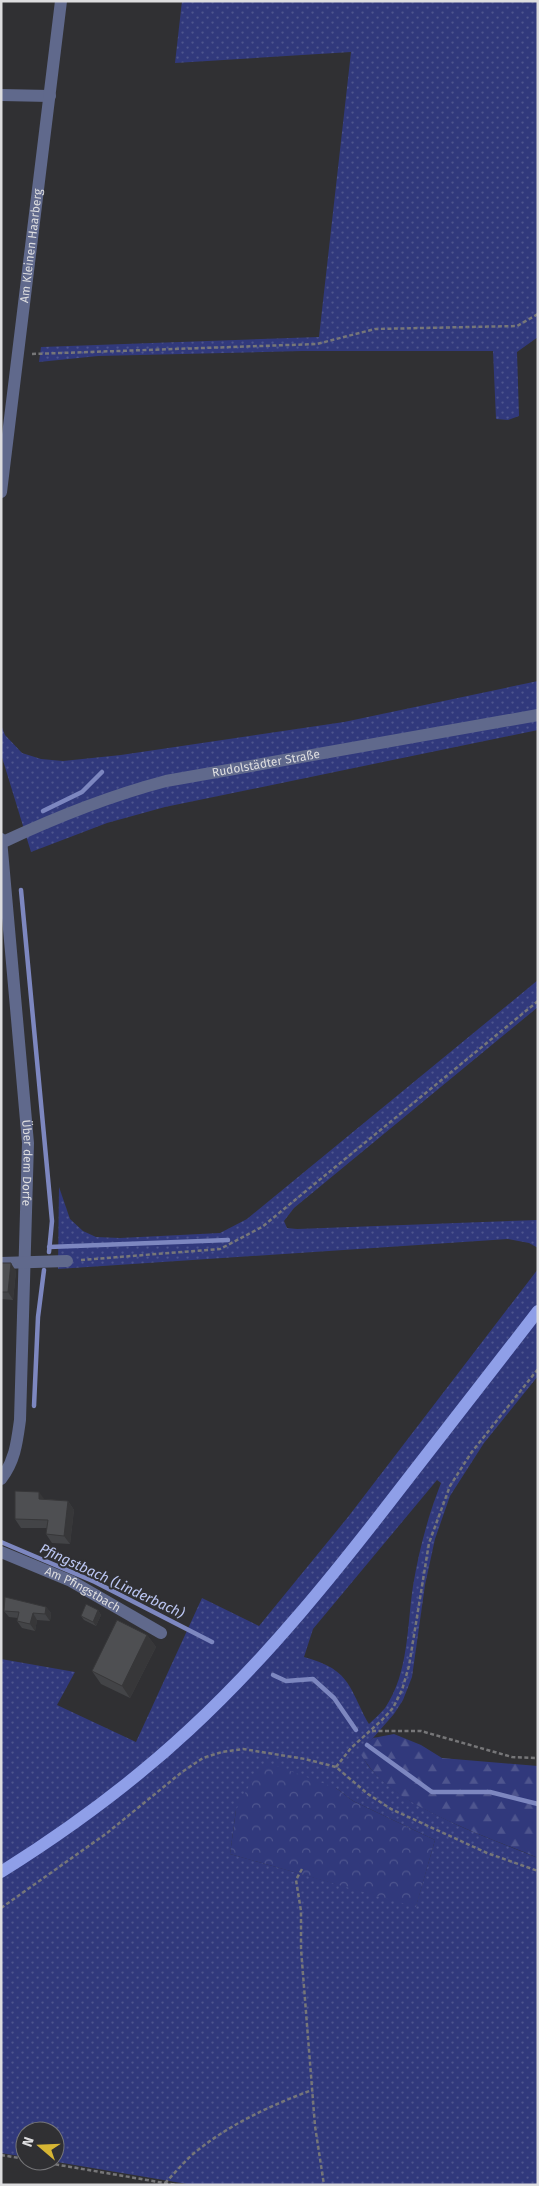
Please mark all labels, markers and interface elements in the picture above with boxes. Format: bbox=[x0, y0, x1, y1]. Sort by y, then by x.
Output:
street label: Am Kleinen Haarberg bbox=[17, 187, 45, 304]
street label: Rudolstädter Straße bbox=[211, 747, 321, 780]
street label: Über dem Dorfe bbox=[19, 1119, 36, 1206]
water label: Pfingstbach (Linderbach) bbox=[37, 1540, 188, 1622]
street label: Am Pfingstbach bbox=[43, 1564, 123, 1615]
north arrow bbox=[15, 2121, 65, 2171]
text: N bbox=[19, 2135, 38, 2149]

